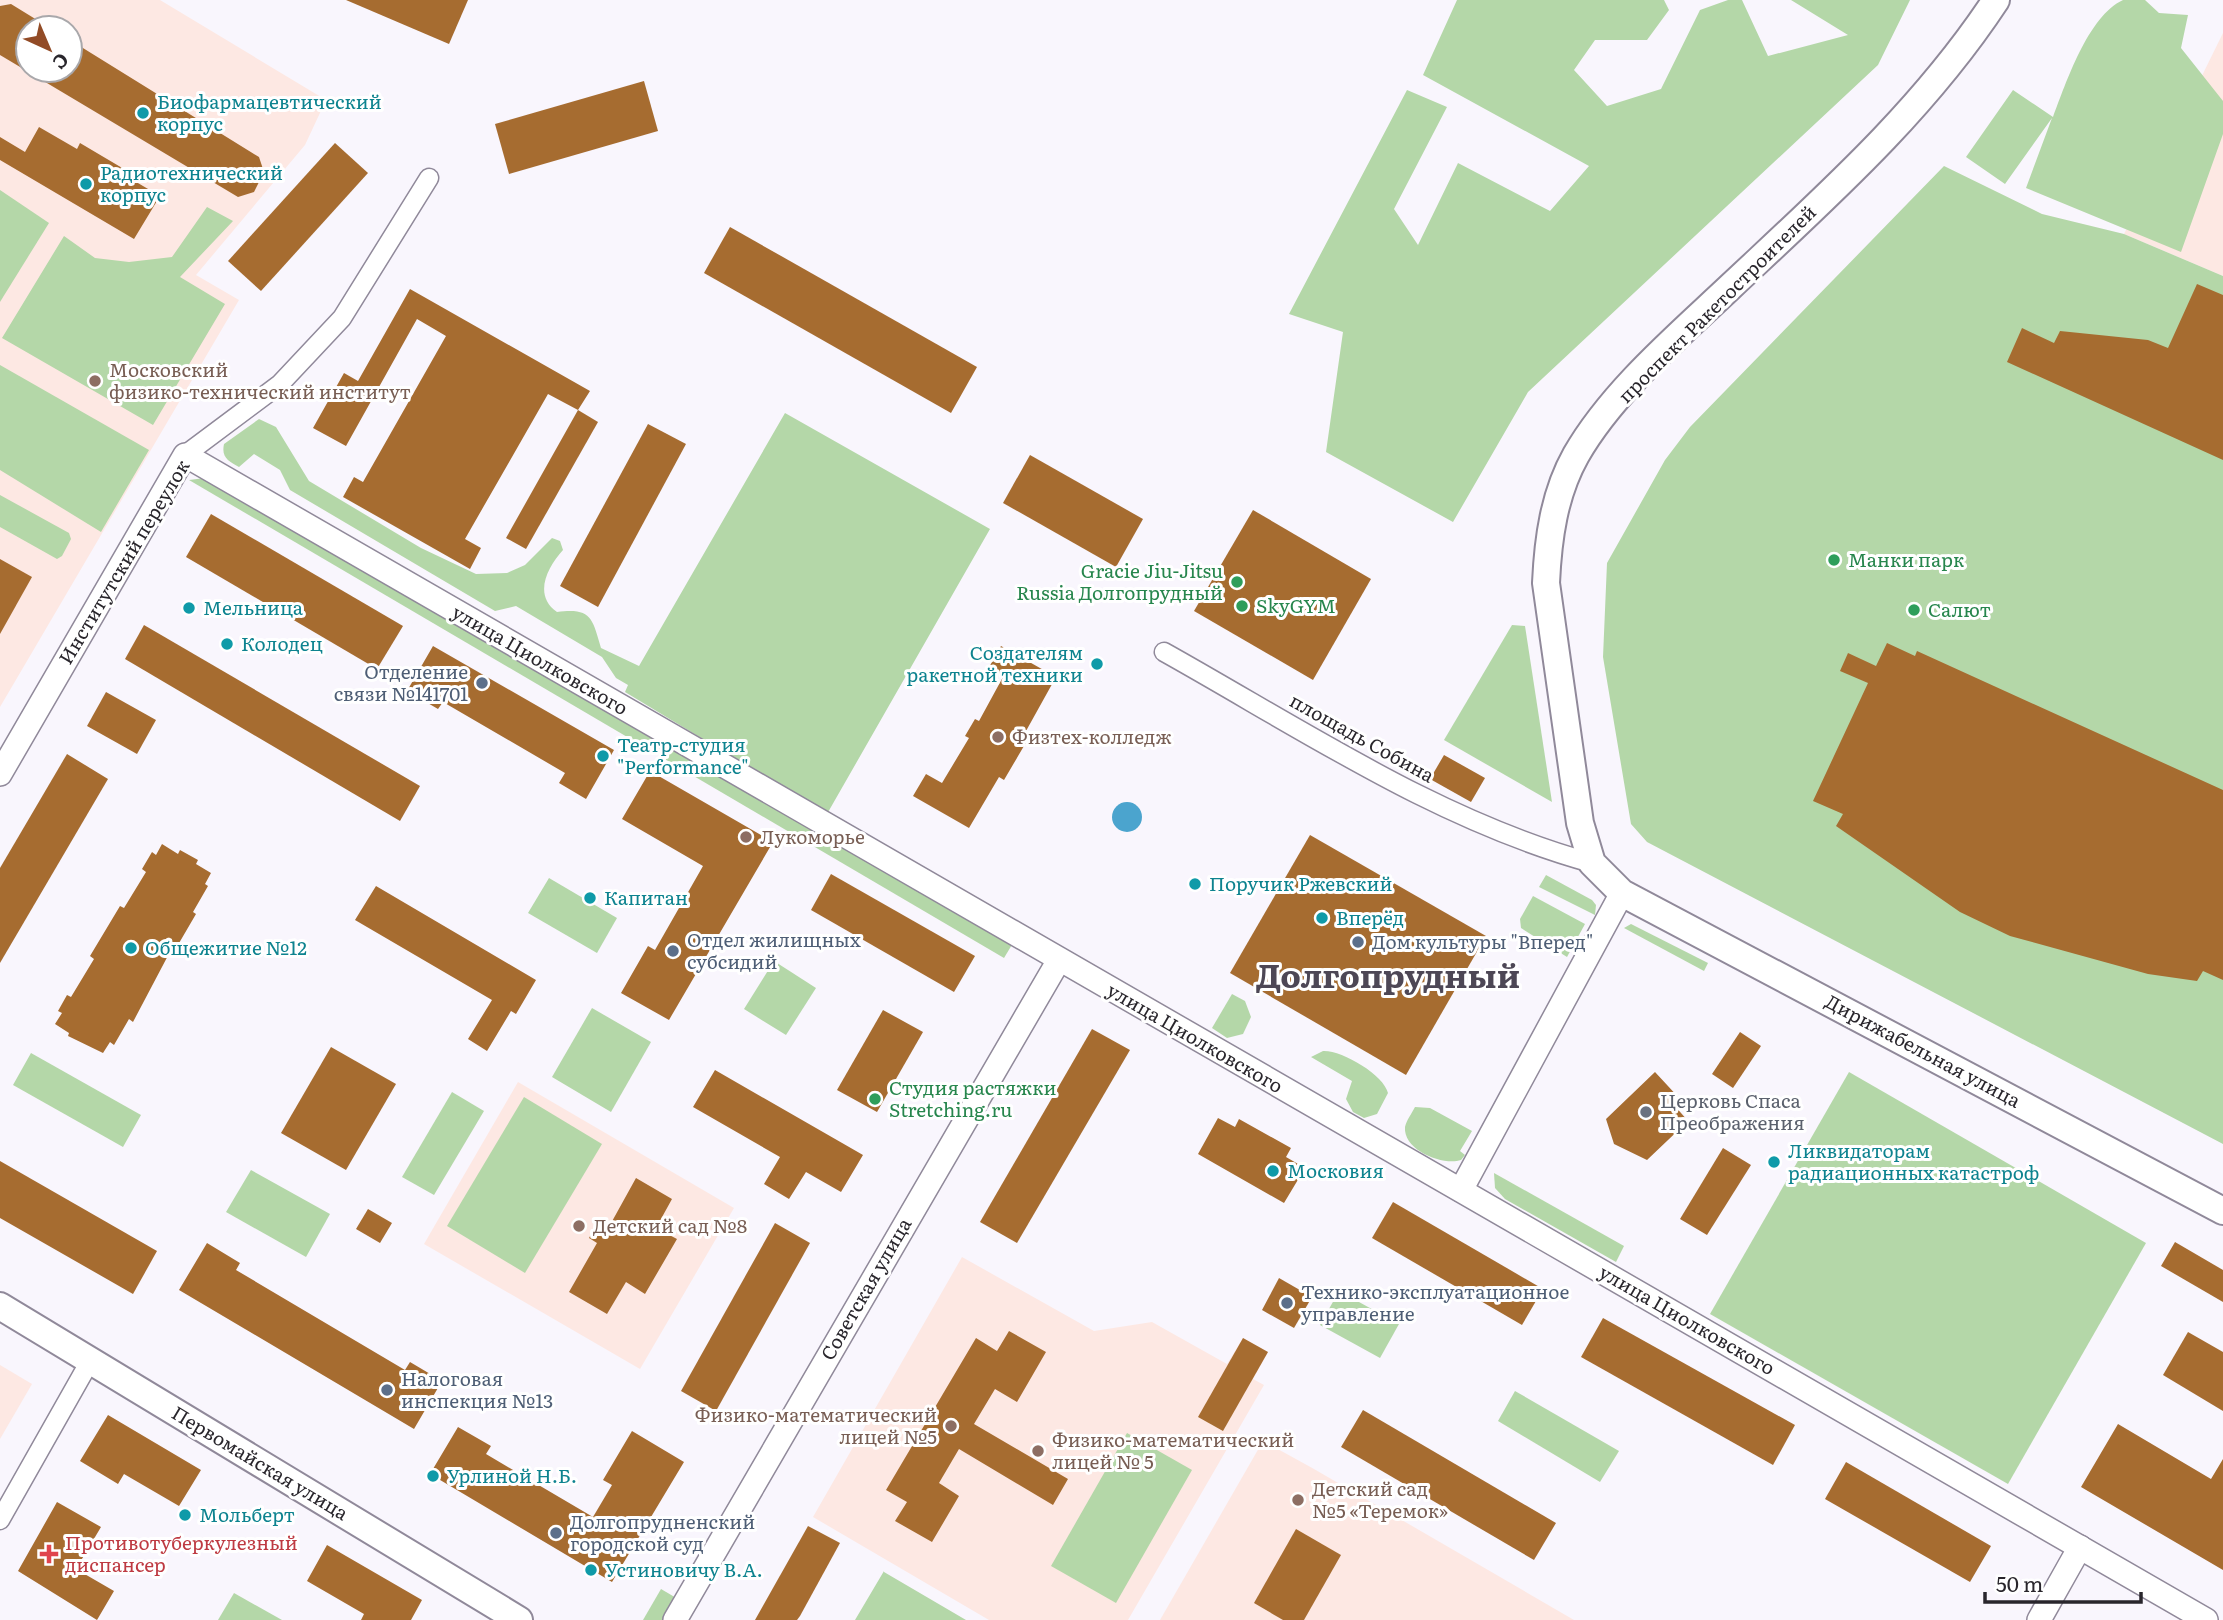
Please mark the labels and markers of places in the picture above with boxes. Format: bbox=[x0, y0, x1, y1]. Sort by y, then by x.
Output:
place label: Биофармацевтический корпус bbox=[157, 87, 382, 137]
marker: Биофармацевтический корпус bbox=[135, 105, 151, 121]
place label: Радиотехнический корпус bbox=[100, 158, 283, 208]
marker: Радиотехнический корпус bbox=[78, 176, 94, 192]
place label: Московский физико-технический институт bbox=[109, 355, 411, 405]
marker: Московский физико-технический институт bbox=[87, 373, 103, 389]
place label: Манки парк bbox=[1848, 545, 1965, 573]
marker: Манки парк bbox=[1826, 552, 1842, 568]
place label: Gracie Jiu-Jitsu Russia Долгопрудный bbox=[1016, 556, 1223, 606]
marker: Gracie Jiu-Jitsu Russia Долгопрудный bbox=[1229, 574, 1245, 590]
place label: SkyGYM bbox=[1256, 591, 1336, 619]
place label: Мельница bbox=[203, 593, 304, 621]
place label: Салют bbox=[1928, 595, 1991, 623]
marker: SkyGYM bbox=[1234, 598, 1250, 614]
marker: Мельница bbox=[181, 600, 197, 616]
marker: Салют bbox=[1906, 602, 1922, 618]
place label: Колодец bbox=[241, 629, 323, 657]
marker: Колодец bbox=[219, 636, 235, 652]
place label: Создателям ракетной техники bbox=[907, 638, 1083, 688]
marker: Создателям ракетной техники bbox=[1089, 656, 1105, 672]
place label: Отделение связи №141701 bbox=[334, 657, 468, 707]
marker: Отделение связи №141701 bbox=[474, 675, 490, 691]
place label: Физтех-колледж bbox=[1012, 722, 1172, 750]
marker: Физтех-колледж bbox=[990, 729, 1006, 745]
place label: Театр-студия "Performance" bbox=[617, 730, 748, 780]
marker: Театр-студия "Performance" bbox=[595, 748, 611, 764]
place label: Лукоморье bbox=[760, 822, 865, 850]
marker: Лукоморье bbox=[738, 829, 754, 845]
place label: Поручик Ржевский bbox=[1209, 869, 1392, 897]
marker: Поручик Ржевский bbox=[1187, 876, 1203, 892]
place label: Капитан bbox=[604, 883, 688, 911]
marker: Капитан bbox=[582, 890, 598, 906]
place label: Вперёд bbox=[1336, 903, 1404, 931]
marker: Вперёд bbox=[1314, 910, 1330, 926]
place label: Отдел жилищных субсидий bbox=[687, 925, 861, 975]
place label: Дом культуры "Вперед" bbox=[1372, 927, 1593, 955]
place label: Общежитие №12 bbox=[145, 933, 307, 961]
marker: Дом культуры "Вперед" bbox=[1350, 934, 1366, 950]
marker: Общежитие №12 bbox=[123, 940, 139, 956]
marker: Отдел жилищных субсидий bbox=[665, 943, 681, 959]
place label: Студия растяжки Stretching.ru bbox=[889, 1073, 1057, 1123]
place label: Церковь Спаса Преображения bbox=[1660, 1086, 1805, 1136]
marker: Студия растяжки Stretching.ru bbox=[867, 1091, 883, 1107]
marker: Церковь Спаса Преображения bbox=[1638, 1104, 1654, 1120]
place label: Ликвидаторам радиационных катастроф bbox=[1788, 1136, 2039, 1186]
marker: Ликвидаторам радиационных катастроф bbox=[1766, 1154, 1782, 1170]
place label: Московия bbox=[1287, 1156, 1384, 1184]
marker: Московия bbox=[1265, 1163, 1281, 1179]
place label: Детский сад №8 bbox=[593, 1211, 747, 1239]
marker: Детский сад №8 bbox=[571, 1218, 587, 1234]
place label: Технико-эксплуатационное управление bbox=[1301, 1277, 1569, 1327]
marker: Технико-эксплуатационное управление bbox=[1279, 1295, 1295, 1311]
place label: Налоговая инспекция №13 bbox=[401, 1364, 553, 1414]
marker: Налоговая инспекция №13 bbox=[379, 1382, 395, 1398]
place label: Физико-математический лицей №5 bbox=[695, 1400, 937, 1450]
marker: Физико-математический лицей №5 bbox=[943, 1418, 959, 1434]
place label: Физико-математический лицей № 5 bbox=[1052, 1425, 1294, 1475]
marker: Физико-математический лицей № 5 bbox=[1030, 1443, 1046, 1459]
place label: Урлиной Н.Б. bbox=[447, 1461, 577, 1489]
marker: Урлиной Н.Б. bbox=[425, 1468, 441, 1484]
place label: Детский сад №5 «Теремок» bbox=[1312, 1474, 1448, 1524]
marker: Детский сад №5 «Теремок» bbox=[1290, 1492, 1306, 1508]
place label: Мольберт bbox=[199, 1500, 295, 1528]
marker: Мольберт bbox=[177, 1507, 193, 1523]
place label: Долгопрудненский городской суд bbox=[570, 1507, 755, 1557]
marker: Долгопрудненский городской суд bbox=[548, 1525, 564, 1541]
place label: Противотуберкулезный диспансер bbox=[65, 1528, 298, 1578]
marker: Противотуберкулезный диспансер bbox=[39, 1544, 59, 1564]
place label: Устиновичу В.А. bbox=[605, 1555, 763, 1583]
marker: Устиновичу В.А. bbox=[583, 1562, 599, 1578]

